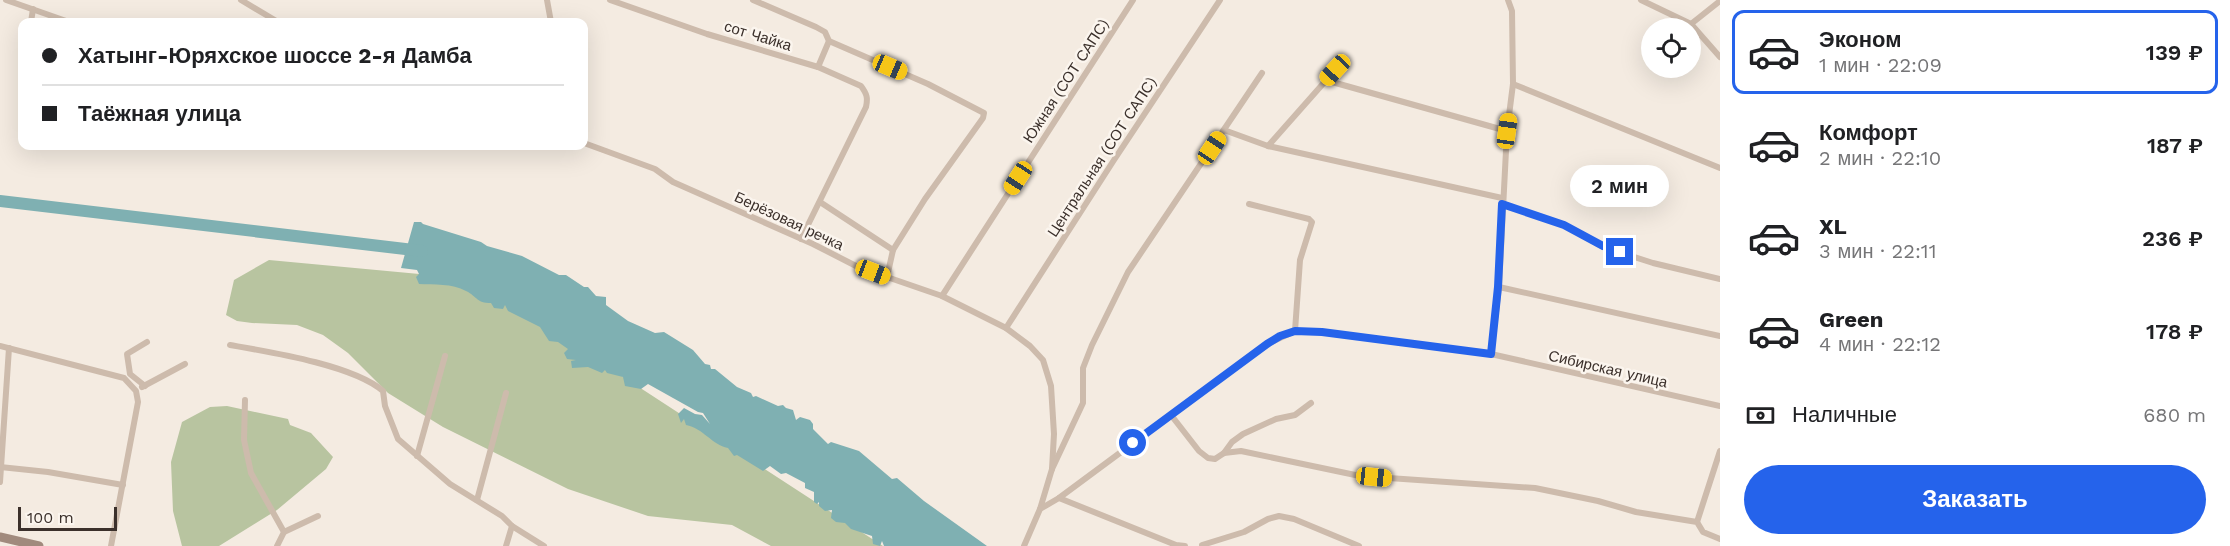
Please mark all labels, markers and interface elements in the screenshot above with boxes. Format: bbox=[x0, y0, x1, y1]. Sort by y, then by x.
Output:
street label: Южная (СОТ САПС) bbox=[1019, 16, 1113, 146]
street label: сот Чайка bbox=[722, 17, 795, 55]
map controls bbox=[1641, 18, 1701, 78]
button: locate bbox=[1641, 18, 1701, 78]
icon: car bbox=[1747, 25, 1801, 79]
text: Эконом bbox=[1819, 27, 1902, 52]
text: 139 ₽ bbox=[2146, 40, 2203, 65]
text: Хатынг-Юряхское шоссе 2-я Дамба bbox=[78, 43, 472, 68]
car bbox=[1316, 51, 1354, 89]
car bbox=[870, 52, 910, 82]
text: 1 мин · 22:09 bbox=[1819, 53, 1942, 77]
street label: Центральная (СОТ САПС) bbox=[1044, 74, 1160, 240]
text: Таёжная улица bbox=[78, 101, 241, 126]
car bbox=[1496, 112, 1518, 150]
icon: car bbox=[1747, 118, 1801, 172]
text: Комфорт bbox=[1819, 120, 1918, 145]
car bbox=[1194, 128, 1230, 168]
text: 187 ₽ bbox=[2147, 133, 2203, 158]
text: 2 мин · 22:10 bbox=[1819, 146, 1941, 170]
car bbox=[1001, 158, 1035, 198]
callout: 2 мин bbox=[1570, 165, 1670, 207]
text: 2 мин bbox=[1591, 174, 1648, 198]
street label: Берёзовая речка bbox=[731, 188, 847, 254]
icon: car bbox=[1747, 211, 1801, 265]
text: XL bbox=[1819, 214, 1847, 239]
text: 236 ₽ bbox=[2142, 226, 2203, 251]
route end bbox=[1606, 238, 1633, 265]
text: 3 мин · 22:11 bbox=[1819, 239, 1936, 263]
car bbox=[853, 257, 893, 287]
icon: car bbox=[1747, 304, 1801, 358]
text: Green bbox=[1819, 307, 1883, 332]
text: 178 ₽ bbox=[2146, 319, 2203, 344]
text: 4 мин · 22:12 bbox=[1819, 332, 1941, 356]
street label: Сибирская улица bbox=[1547, 347, 1670, 392]
icon: cash bbox=[1744, 399, 1777, 432]
text: Наличные bbox=[1792, 402, 1897, 427]
text: 680 m bbox=[2143, 403, 2206, 427]
route start bbox=[1119, 429, 1146, 456]
button: Заказать bbox=[1744, 465, 2206, 534]
car bbox=[1355, 466, 1393, 488]
scale bar bbox=[18, 504, 117, 532]
text: 100 m bbox=[27, 508, 74, 527]

